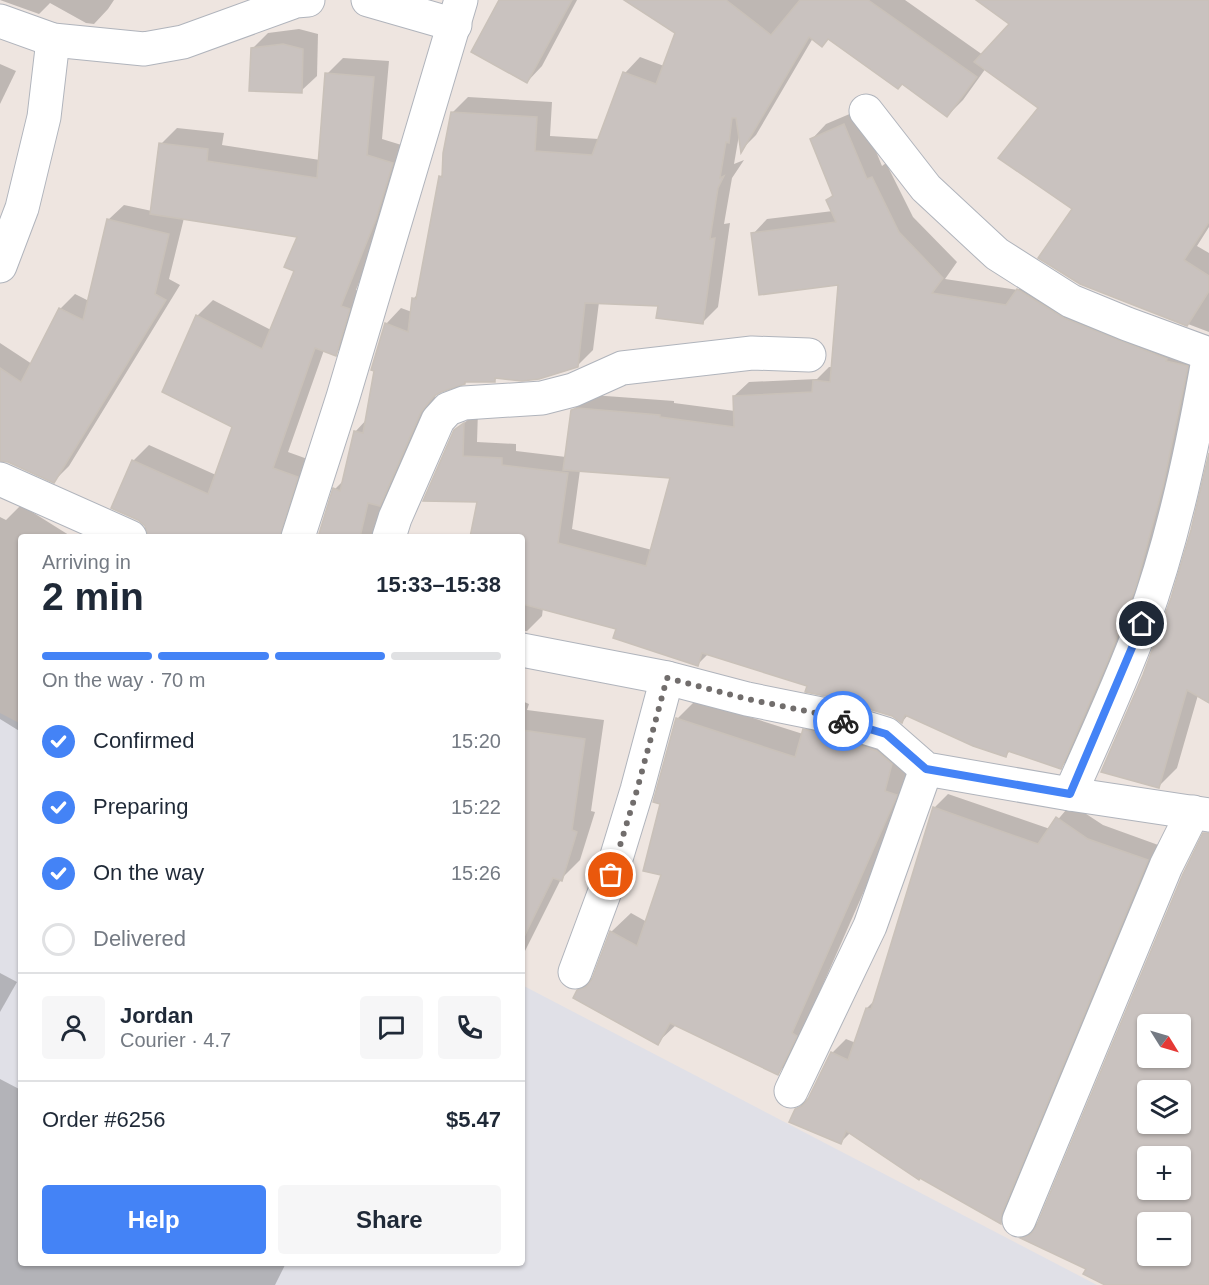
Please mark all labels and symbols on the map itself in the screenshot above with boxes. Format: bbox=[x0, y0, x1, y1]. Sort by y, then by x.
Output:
pin bbox=[1116, 598, 1167, 649]
courier bbox=[813, 691, 873, 751]
pin bbox=[585, 849, 636, 900]
north arrow bbox=[1137, 1014, 1191, 1068]

